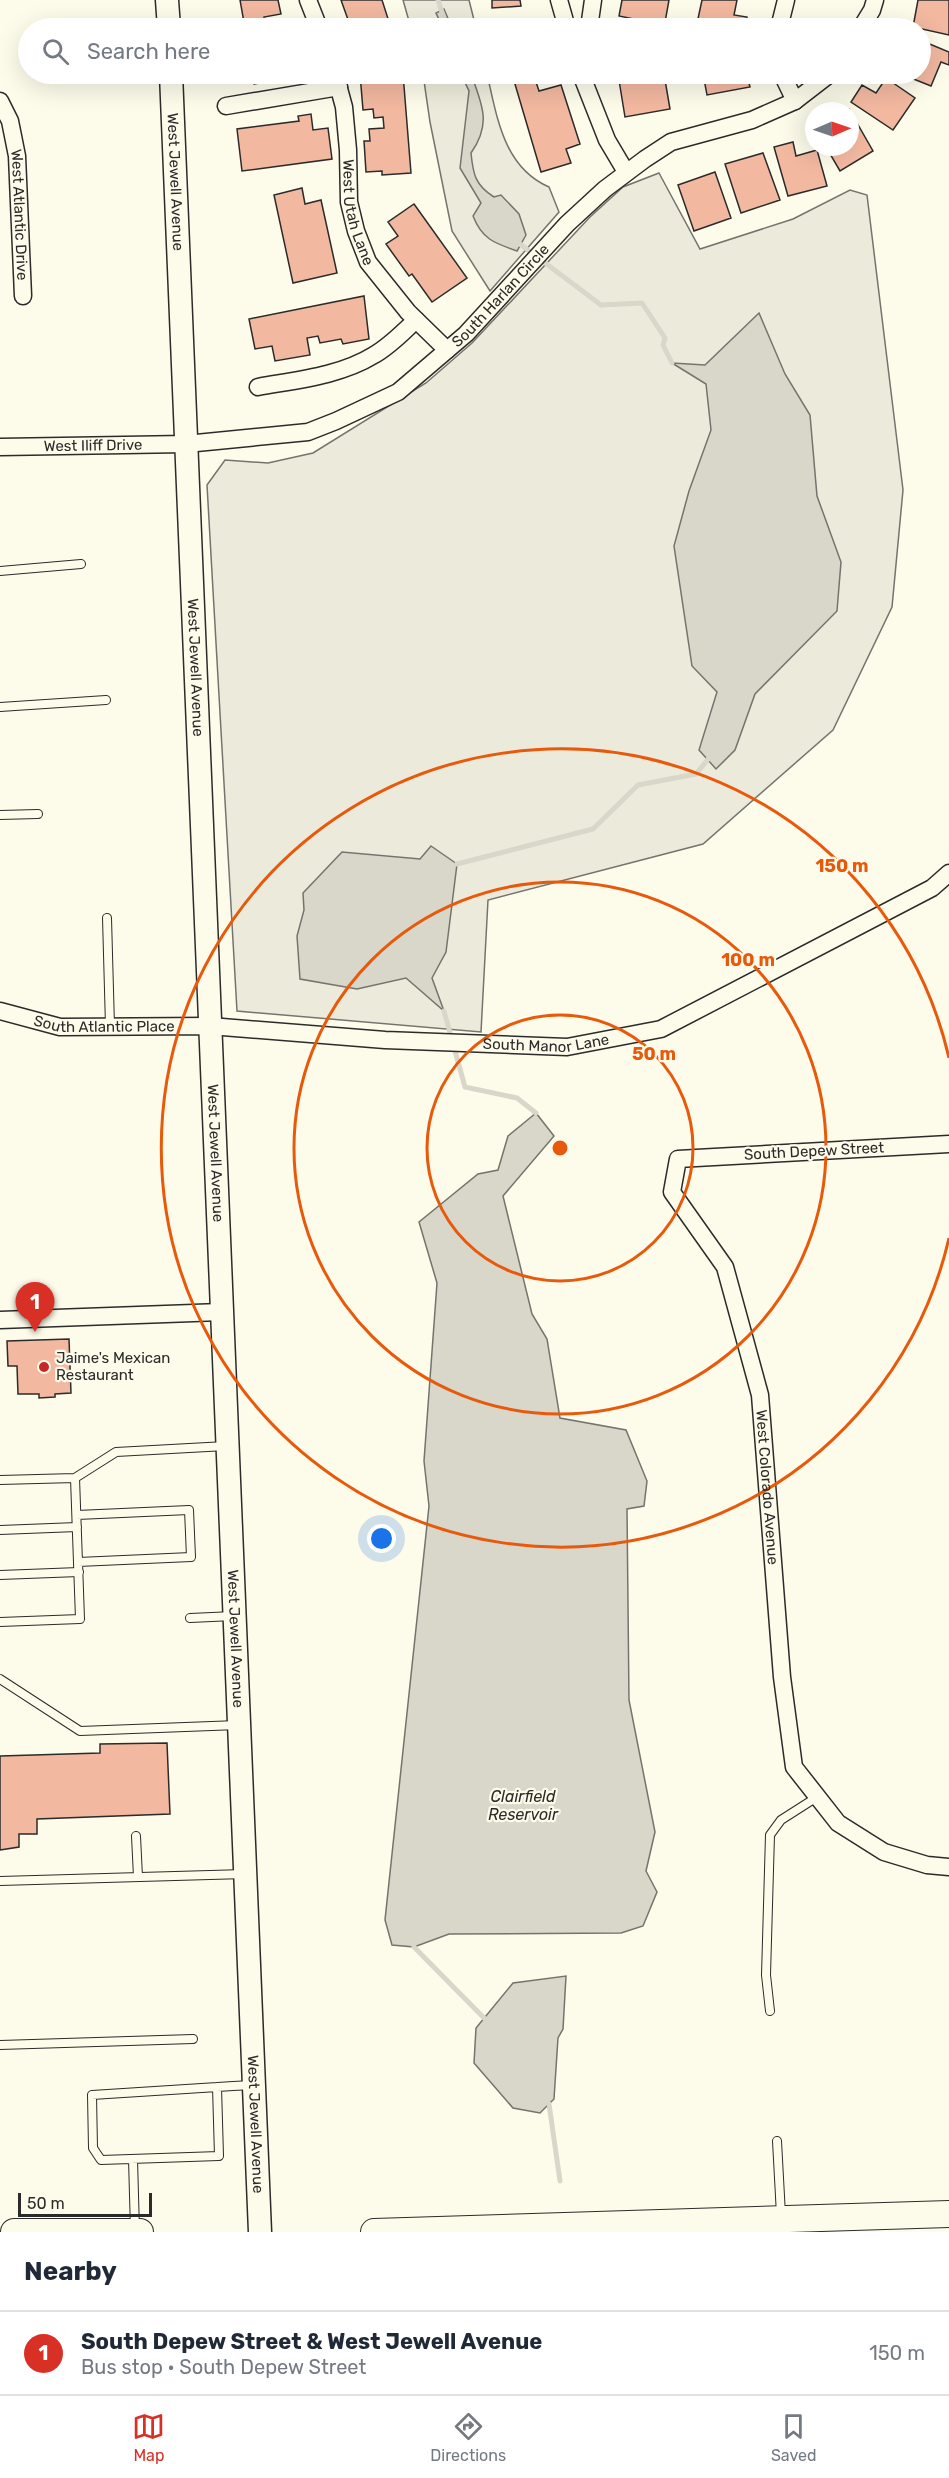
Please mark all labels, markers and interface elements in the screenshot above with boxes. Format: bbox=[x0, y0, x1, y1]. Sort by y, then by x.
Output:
search box bbox=[18, 18, 931, 84]
icon: search bbox=[39, 35, 72, 68]
text: Search here bbox=[87, 38, 210, 65]
north arrow bbox=[805, 102, 859, 156]
street label: West Jewell Avenue bbox=[164, 112, 187, 251]
street label: West Atlantic Drive bbox=[7, 148, 31, 281]
street label: West Utah Lane bbox=[339, 159, 377, 268]
street label: South Harlan Circle bbox=[448, 240, 553, 351]
street label: West Iliff Drive bbox=[44, 436, 142, 455]
street label: West Jewell Avenue bbox=[184, 598, 207, 737]
text: 150 m bbox=[815, 855, 869, 877]
text: 100 m bbox=[721, 949, 775, 971]
street label: South Atlantic Place bbox=[32, 1011, 175, 1036]
street label: South Manor Lane bbox=[482, 1030, 611, 1056]
text: 50 m bbox=[632, 1043, 676, 1065]
street label: West Jewell Avenue bbox=[204, 1084, 227, 1223]
centre of rings bbox=[550, 1138, 570, 1158]
street label: South Depew Street bbox=[744, 1138, 885, 1164]
pin: 1 bbox=[15, 1282, 54, 1332]
place label: Jaime's Mexican Restaurant bbox=[56, 1349, 170, 1384]
marker: Jaime's Mexican Restaurant bbox=[37, 1360, 51, 1374]
street label: West Colorado Avenue bbox=[752, 1409, 782, 1565]
your location bbox=[367, 1524, 396, 1553]
street label: West Jewell Avenue bbox=[224, 1569, 247, 1708]
water label: Clairfield Reservoir bbox=[488, 1787, 559, 1824]
street label: West Jewell Avenue bbox=[244, 2055, 267, 2194]
scale bar bbox=[18, 2190, 152, 2218]
text: 50 m bbox=[27, 2194, 65, 2213]
text: Nearby bbox=[24, 2256, 117, 2287]
text: South Depew Street & West Jewell Avenue bbox=[81, 2328, 542, 2355]
text: 1 bbox=[39, 2341, 48, 2365]
text: 150 m bbox=[869, 2341, 925, 2365]
text: Bus stop · South Depew Street bbox=[81, 2355, 366, 2379]
tab: Map bbox=[132, 2410, 165, 2465]
tab: Directions bbox=[430, 2410, 506, 2465]
tab: Saved bbox=[771, 2410, 817, 2465]

